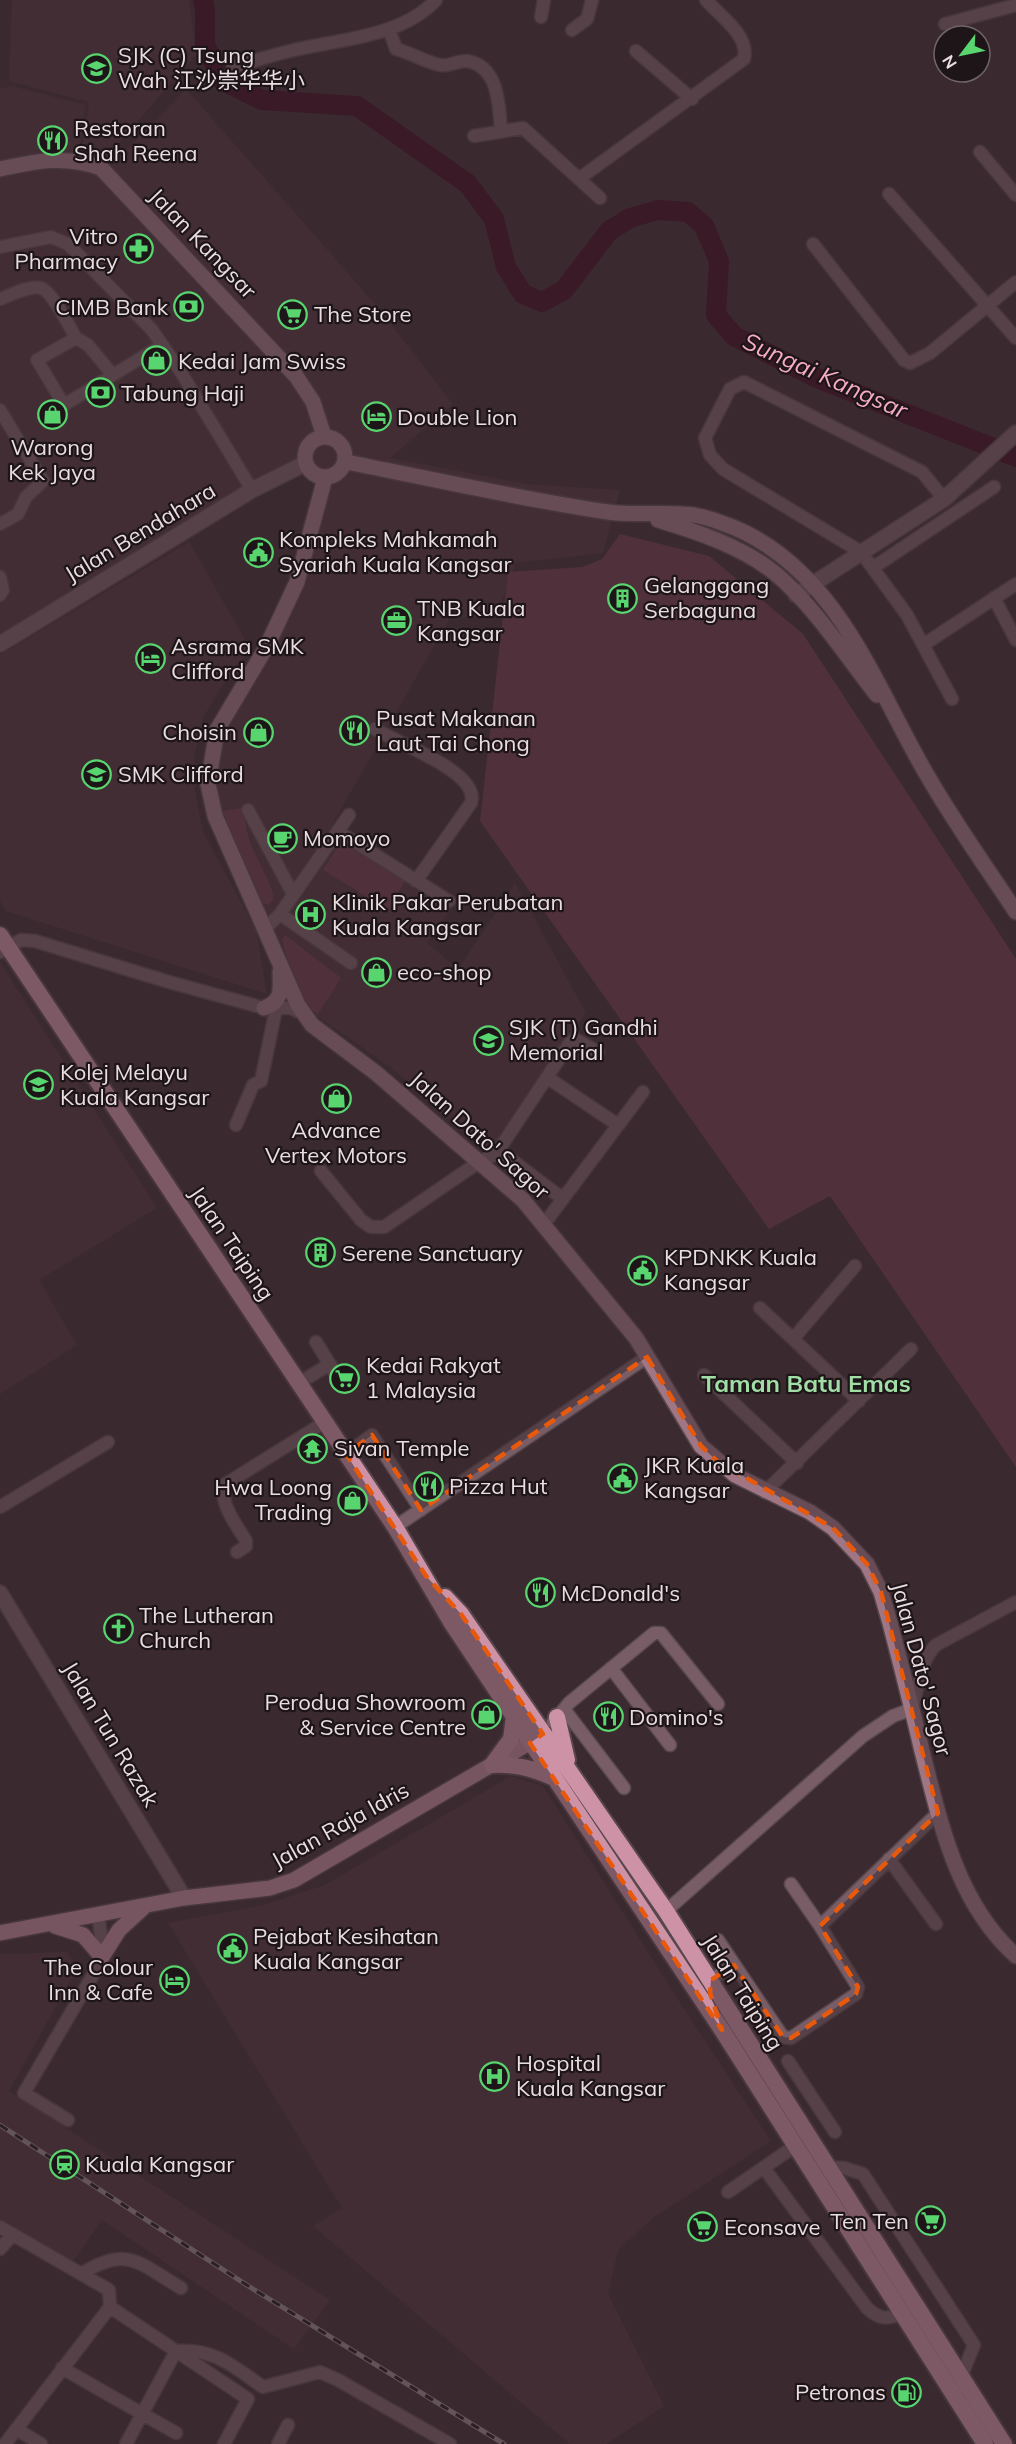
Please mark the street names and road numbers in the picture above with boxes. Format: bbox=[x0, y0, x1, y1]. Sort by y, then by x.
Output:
street label: Jalan Kangsar bbox=[143, 182, 263, 304]
street label: Jalan Bendahara bbox=[60, 476, 220, 588]
street label: Jalan Dato' Sagor bbox=[404, 1065, 556, 1205]
street label: Jalan Taiping bbox=[183, 1180, 281, 1306]
street label: Jalan Dato' Sagor bbox=[885, 1579, 959, 1759]
street label: Jalan Tun Razak bbox=[57, 1656, 166, 1812]
street label: Jalan Raja Idris bbox=[266, 1776, 414, 1874]
street label: Jalan Taiping bbox=[696, 1929, 790, 2055]

